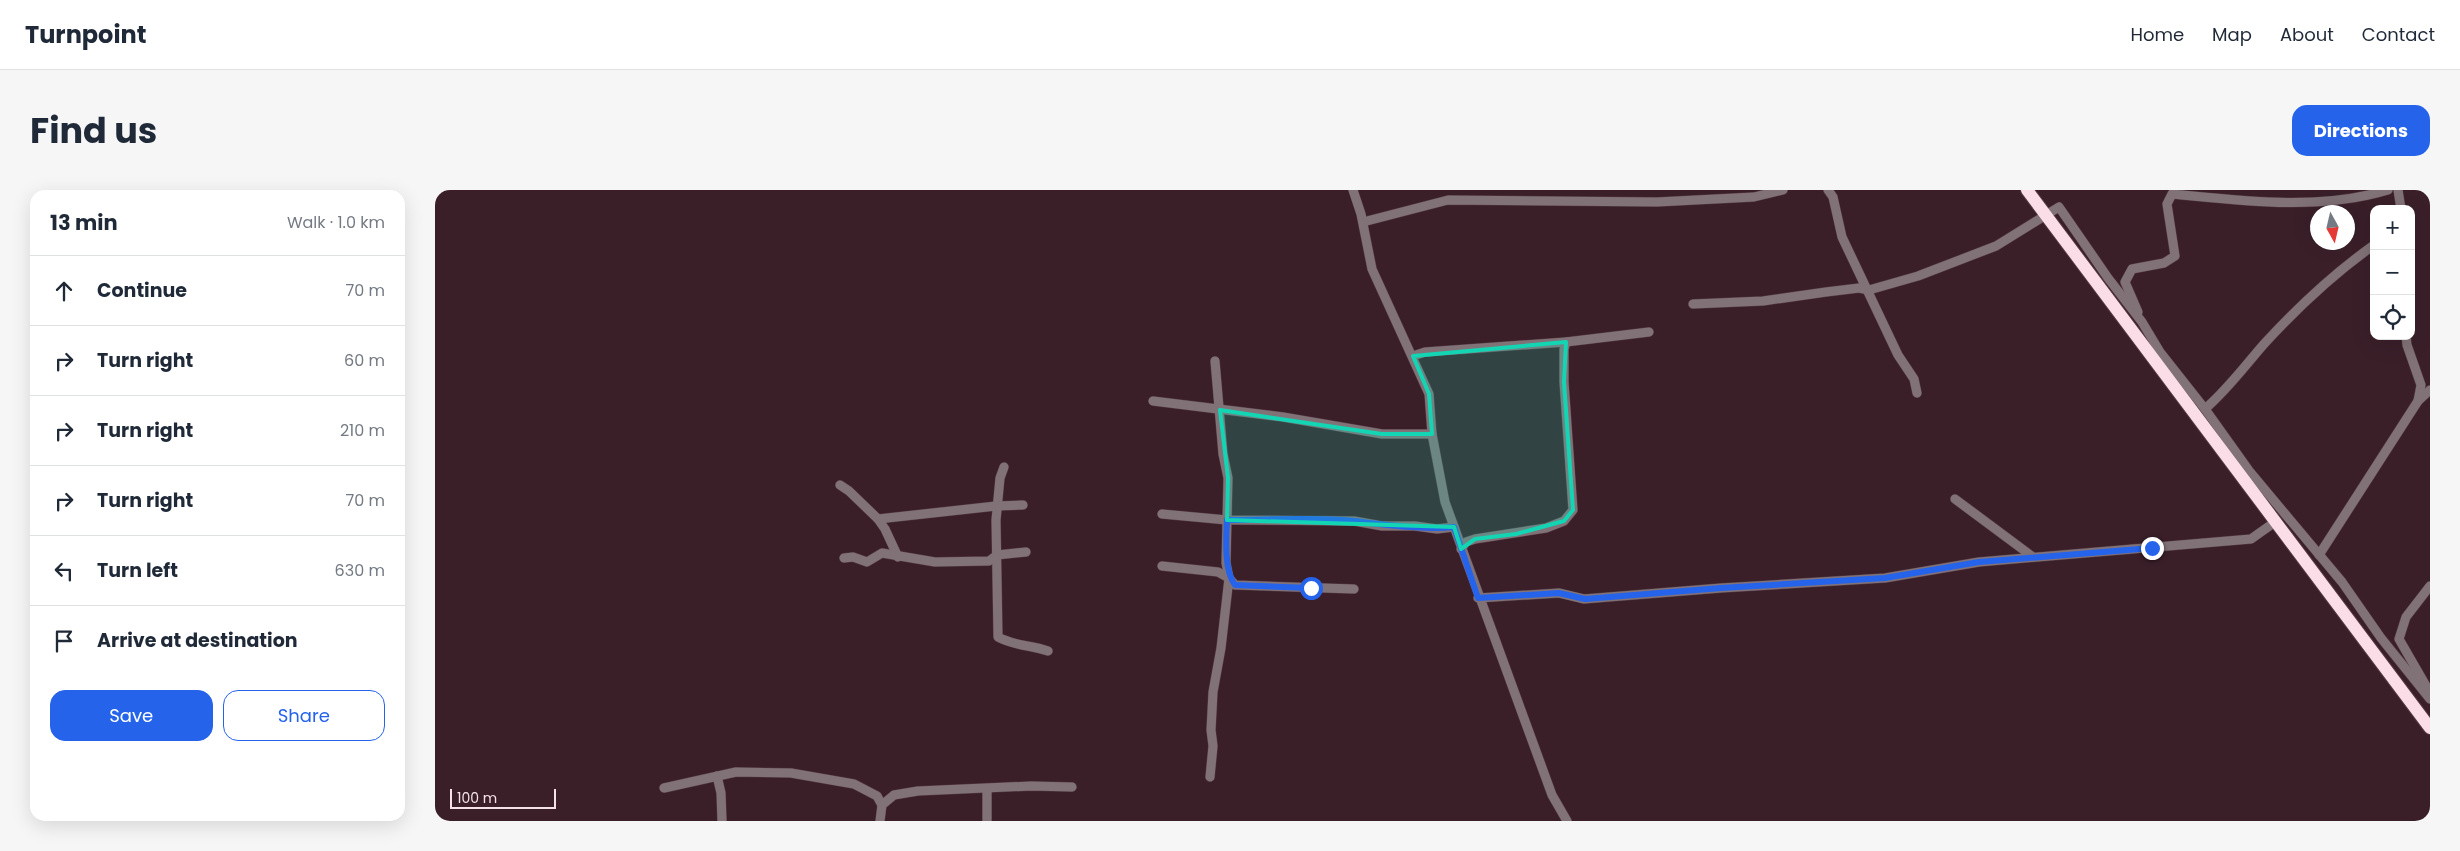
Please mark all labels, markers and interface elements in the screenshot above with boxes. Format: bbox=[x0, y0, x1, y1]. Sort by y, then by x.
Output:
text: Turnpoint bbox=[25, 18, 146, 51]
text: Home bbox=[2130, 22, 2184, 47]
text: Map bbox=[2212, 22, 2252, 47]
text: About bbox=[2280, 22, 2334, 47]
text: Contact bbox=[2362, 22, 2435, 47]
button: Directions bbox=[2292, 105, 2430, 156]
text: Find us bbox=[30, 106, 157, 155]
north arrow bbox=[2310, 205, 2355, 250]
map controls bbox=[2370, 205, 2415, 340]
button: + bbox=[2370, 205, 2415, 250]
text: 13 min bbox=[50, 208, 118, 237]
text: Walk · 1.0 km bbox=[287, 211, 385, 234]
button: − bbox=[2370, 250, 2415, 295]
icon: ahead bbox=[50, 277, 78, 305]
text: Continue bbox=[97, 277, 187, 304]
text: 70 m bbox=[345, 279, 385, 302]
button: locate bbox=[2370, 295, 2415, 340]
icon: right bbox=[50, 347, 78, 375]
text: Turn right bbox=[97, 347, 193, 374]
text: 60 m bbox=[344, 349, 385, 372]
icon: right bbox=[50, 417, 78, 445]
text: Turn right bbox=[97, 417, 193, 444]
text: 210 m bbox=[340, 419, 385, 442]
icon: right bbox=[50, 487, 78, 515]
text: Turn right bbox=[97, 487, 193, 514]
text: 70 m bbox=[345, 489, 385, 512]
route end bbox=[2141, 537, 2164, 560]
icon: left bbox=[50, 557, 78, 585]
text: Turn left bbox=[97, 557, 178, 584]
text: 630 m bbox=[335, 559, 385, 582]
route start bbox=[1300, 577, 1323, 600]
icon: arrive bbox=[50, 627, 78, 655]
text: Arrive at destination bbox=[97, 627, 298, 654]
button: Save bbox=[50, 690, 213, 741]
button: Share bbox=[223, 690, 385, 741]
scale bar bbox=[450, 786, 556, 809]
text: 100 m bbox=[457, 788, 497, 808]

